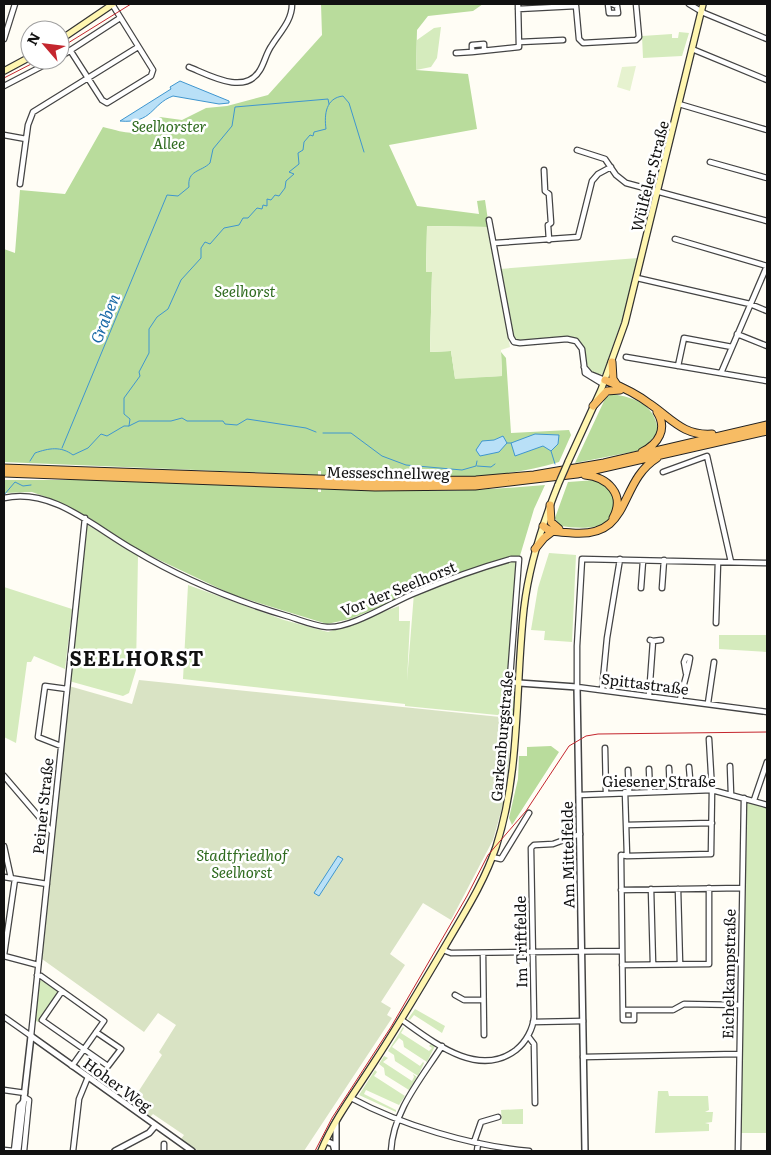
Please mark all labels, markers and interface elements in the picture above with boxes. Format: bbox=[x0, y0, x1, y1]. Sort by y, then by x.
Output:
north arrow bbox=[20, 20, 70, 70]
text: N bbox=[21, 28, 44, 48]
park label: Seelhorster Allee bbox=[131, 114, 207, 154]
street label: Wülfeler Straße bbox=[624, 118, 674, 234]
park label: Seelhorst bbox=[214, 279, 276, 302]
water label: Graben bbox=[83, 289, 125, 347]
street label: Messeschnellweg bbox=[326, 459, 451, 485]
street label: Vor der Seelhorst bbox=[337, 554, 459, 622]
district label: SEELHORST bbox=[70, 642, 204, 672]
street label: Spittastraße bbox=[600, 666, 690, 700]
street label: Garkenburgstraße bbox=[484, 669, 518, 802]
street label: Peiner Straße bbox=[25, 756, 59, 855]
street label: Giesener Straße bbox=[602, 769, 716, 792]
street label: Am Mittelfelde bbox=[555, 801, 579, 909]
park label: Stadtfriedhof Seelhorst bbox=[196, 843, 290, 883]
street label: Im Triftfelde bbox=[508, 895, 532, 988]
street label: Eichelkampstraße bbox=[715, 908, 741, 1039]
street label: Hoher Weg bbox=[79, 1051, 158, 1117]

